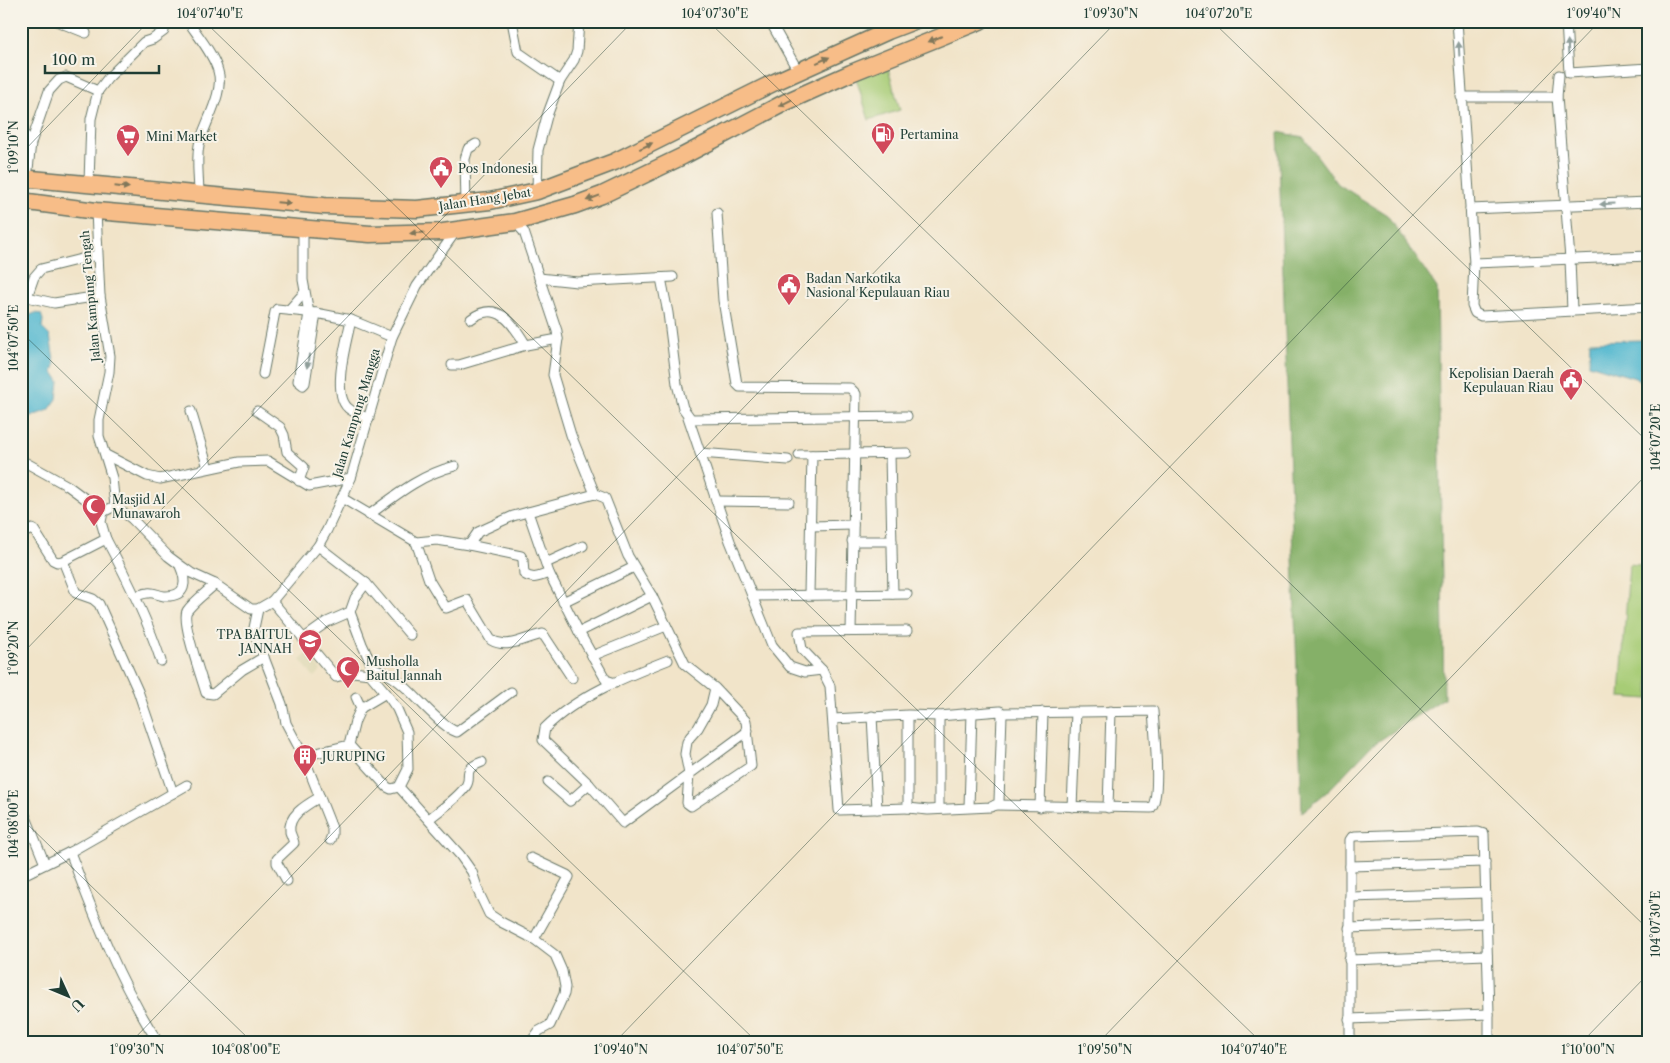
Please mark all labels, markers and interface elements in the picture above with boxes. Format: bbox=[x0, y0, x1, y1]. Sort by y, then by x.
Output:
text: 104°07'40"E bbox=[177, 6, 243, 21]
text: 104°07'30"E bbox=[682, 6, 748, 21]
text: 1°09'30"N bbox=[1084, 6, 1138, 21]
text: 104°07'20"E bbox=[1186, 6, 1252, 21]
text: 1°09'40"N bbox=[1567, 6, 1621, 21]
one-way arrow bbox=[928, 36, 942, 44]
one-way arrow bbox=[1563, 39, 1571, 55]
one-way arrow bbox=[1454, 40, 1462, 56]
scale bar bbox=[45, 42, 159, 74]
text: 100 m bbox=[52, 50, 95, 69]
one-way arrow bbox=[816, 55, 830, 63]
one-way arrow bbox=[778, 99, 792, 107]
text: 1°09'10"N bbox=[6, 120, 21, 174]
fuel station icon: Pertamina bbox=[870, 121, 896, 155]
supermarket icon: Mini Market bbox=[115, 123, 141, 157]
place label: Pertamina bbox=[900, 127, 959, 142]
place label: Mini Market bbox=[146, 129, 218, 144]
one-way arrow bbox=[639, 142, 653, 150]
public building icon: Pos Indonesia bbox=[428, 155, 454, 189]
place label: Pos Indonesia bbox=[458, 161, 538, 176]
one-way arrow bbox=[114, 183, 130, 191]
street label: Jalan Hang Jebat bbox=[436, 184, 533, 214]
one-way arrow bbox=[585, 195, 600, 202]
one-way arrow bbox=[276, 199, 292, 207]
one-way arrow bbox=[1599, 200, 1615, 208]
street label: Jalan Kampung Tengah bbox=[77, 229, 103, 364]
one-way arrow bbox=[409, 230, 425, 238]
place label: Badan Narkotika Nasional Kepulauan Riau bbox=[806, 271, 950, 300]
public building icon: Badan Narkotika Nasional Kepulauan Riau bbox=[776, 272, 802, 306]
text: 104°07'50"E bbox=[6, 305, 21, 371]
street label: Jalan Kampung Mangga bbox=[329, 346, 383, 481]
one-way arrow bbox=[304, 354, 312, 370]
place label: Kepolisian Daerah Kepulauan Riau bbox=[1449, 366, 1555, 395]
public building icon: Kepolisian Daerah Kepulauan Riau bbox=[1558, 367, 1584, 401]
text: 104°07'20"E bbox=[1648, 404, 1663, 470]
place label: Masjid Al Munawaroh bbox=[112, 492, 181, 521]
mosque icon: Masjid Al Munawaroh bbox=[81, 493, 107, 527]
text: 1°09'20"N bbox=[6, 620, 21, 675]
place label: TPA BAITUL JANNAH bbox=[216, 627, 292, 656]
school or university icon: TPA BAITUL JANNAH bbox=[297, 628, 323, 662]
place label: Musholla Baitul Jannah bbox=[366, 654, 443, 683]
mosque icon: Musholla Baitul Jannah bbox=[335, 655, 361, 689]
building icon: JURUPING bbox=[292, 743, 318, 777]
place label: JURUPING bbox=[320, 749, 386, 764]
text: 104°08'00"E bbox=[6, 790, 21, 858]
text: 104°07'30"E bbox=[1648, 891, 1663, 957]
north arrow bbox=[42, 970, 92, 1020]
text: U bbox=[66, 995, 88, 1016]
text: 1°09'30"N bbox=[110, 1042, 164, 1057]
text: 104°08'00"E bbox=[212, 1042, 280, 1057]
text: 1°09'40"N bbox=[594, 1042, 648, 1057]
text: 104°07'50"E bbox=[717, 1042, 783, 1057]
text: 1°09'50"N bbox=[1078, 1042, 1132, 1057]
text: 104°07'40"E bbox=[1221, 1042, 1287, 1057]
text: 1°10'00"N bbox=[1561, 1042, 1615, 1057]

